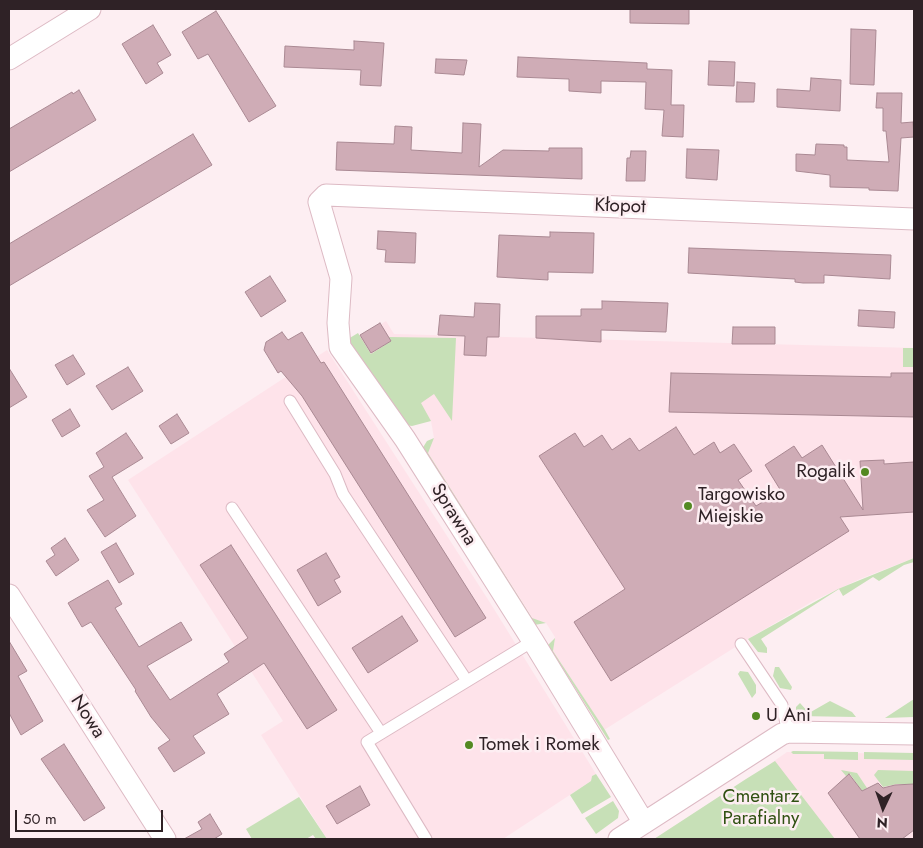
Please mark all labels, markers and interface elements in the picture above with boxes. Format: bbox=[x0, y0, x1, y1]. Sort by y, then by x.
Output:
street label: Kłopot bbox=[594, 195, 646, 219]
place label: Rogalik bbox=[796, 461, 855, 483]
marker: Rogalik bbox=[859, 466, 871, 478]
street label: Sprawna bbox=[425, 480, 481, 550]
place label: Targowisko Miejskie bbox=[698, 484, 785, 528]
marker: Targowisko Miejskie bbox=[682, 500, 694, 512]
street label: Nowa bbox=[65, 691, 109, 743]
place label: U Ani bbox=[766, 705, 811, 727]
marker: U Ani bbox=[750, 710, 762, 722]
place label: Tomek i Romek bbox=[479, 734, 600, 756]
marker: Tomek i Romek bbox=[463, 739, 475, 751]
north arrow bbox=[858, 783, 908, 833]
park label: Cmentarz Parafialny bbox=[722, 786, 800, 830]
scale bar bbox=[18, 800, 165, 832]
text: 50 m bbox=[23, 808, 57, 830]
text: N bbox=[876, 813, 888, 833]

